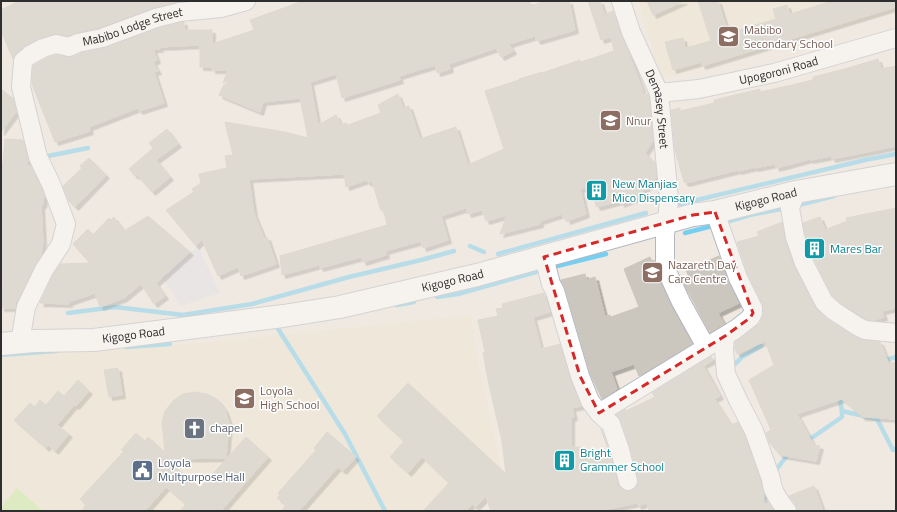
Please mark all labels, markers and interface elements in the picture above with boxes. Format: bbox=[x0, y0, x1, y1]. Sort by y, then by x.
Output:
street label: Mabibo Lodge Street bbox=[81, 2, 184, 51]
place label: Mabibo Secondary School bbox=[744, 20, 833, 53]
school or university icon: Mabibo Secondary School bbox=[715, 24, 741, 50]
street label: Upogoroni Road bbox=[737, 51, 820, 89]
street label: Demasey Street bbox=[640, 66, 674, 150]
school or university icon: Nnur bbox=[598, 108, 624, 134]
place label: Nnur bbox=[626, 111, 651, 130]
place label: New Manjias Mico Dispensary bbox=[612, 174, 695, 207]
building icon: New Manjias Mico Dispensary bbox=[584, 178, 610, 204]
street label: Kigogo Road bbox=[733, 182, 799, 216]
building icon: Mares Bar bbox=[801, 236, 827, 262]
place label: Mares Bar bbox=[830, 239, 882, 258]
place label: Nazareth Day Care Centre bbox=[668, 255, 737, 288]
school or university icon: Nazareth Day Care Centre bbox=[639, 259, 665, 285]
street label: Kigogo Road bbox=[420, 264, 486, 297]
street label: Kigogo Road bbox=[101, 321, 166, 348]
place label: Loyola High School bbox=[260, 381, 320, 414]
school or university icon: Loyola High School bbox=[231, 385, 257, 411]
church icon: chapel bbox=[182, 415, 208, 441]
place label: chapel bbox=[210, 418, 243, 437]
place label: Bright Grammer School bbox=[580, 443, 664, 476]
building icon: Bright Grammer School bbox=[552, 447, 578, 473]
place label: Loyola Multpurpose Hall bbox=[158, 453, 245, 486]
public building icon: Loyola Multpurpose Hall bbox=[130, 457, 156, 483]

